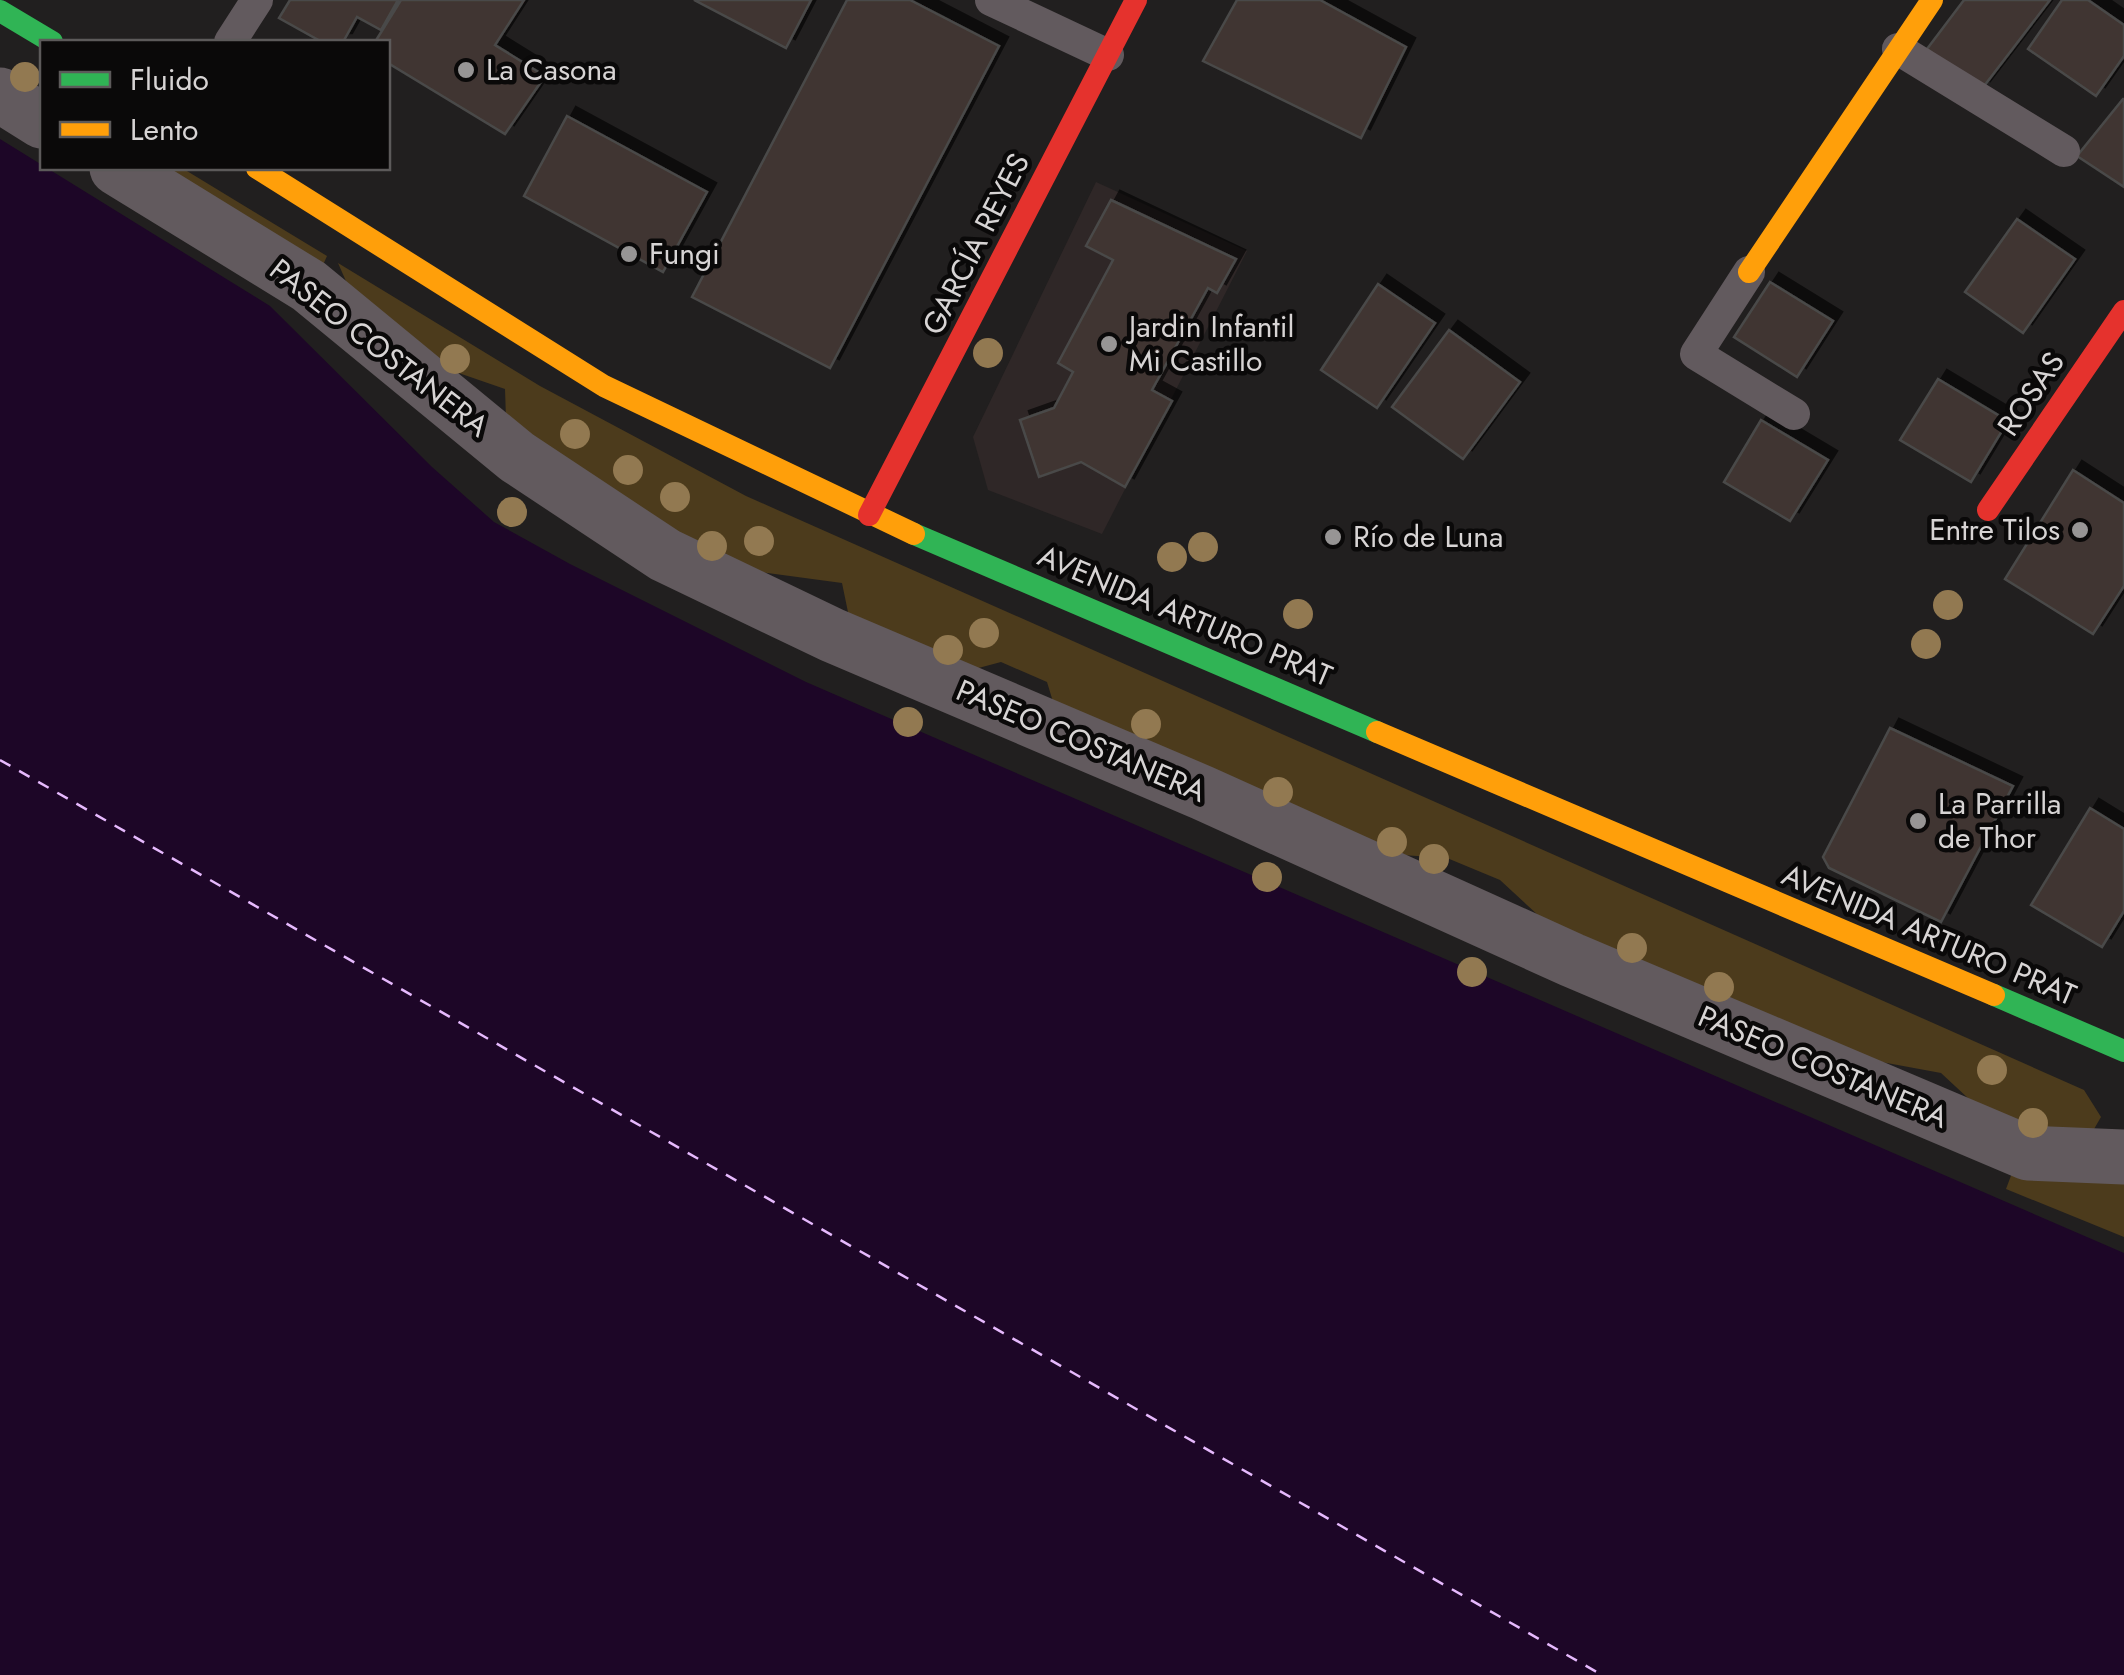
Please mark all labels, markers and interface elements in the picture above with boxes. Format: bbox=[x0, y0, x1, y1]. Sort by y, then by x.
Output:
legend bbox=[40, 40, 390, 170]
place label: La Casona bbox=[486, 48, 617, 91]
text: Fluido bbox=[130, 58, 209, 101]
marker: La Casona bbox=[455, 59, 477, 81]
text: Lento bbox=[130, 108, 198, 151]
street label: GARCÍA REYES bbox=[911, 145, 1040, 342]
place label: Fungi bbox=[649, 232, 720, 275]
marker: Fungi bbox=[618, 243, 640, 265]
street label: PASEO COSTANERA bbox=[261, 248, 498, 447]
place label: Jardin Infantil Mi Castillo bbox=[1125, 305, 1294, 382]
marker: Jardin Infantil Mi Castillo bbox=[1098, 333, 1120, 355]
street label: ROSAS bbox=[1987, 343, 2074, 444]
place label: Entre Tilos bbox=[1929, 508, 2060, 551]
place label: Río de Luna bbox=[1353, 515, 1503, 558]
marker: Entre Tilos bbox=[2069, 519, 2091, 541]
marker: Río de Luna bbox=[1322, 526, 1344, 548]
street label: AVENIDA ARTURO PRAT bbox=[1031, 534, 1339, 697]
street label: PASEO COSTANERA bbox=[950, 668, 1213, 813]
place label: La Parrilla de Thor bbox=[1938, 782, 2062, 859]
marker: La Parrilla de Thor bbox=[1907, 810, 1929, 832]
street label: AVENIDA ARTURO PRAT bbox=[1775, 853, 2083, 1016]
street label: PASEO COSTANERA bbox=[1692, 994, 1955, 1139]

